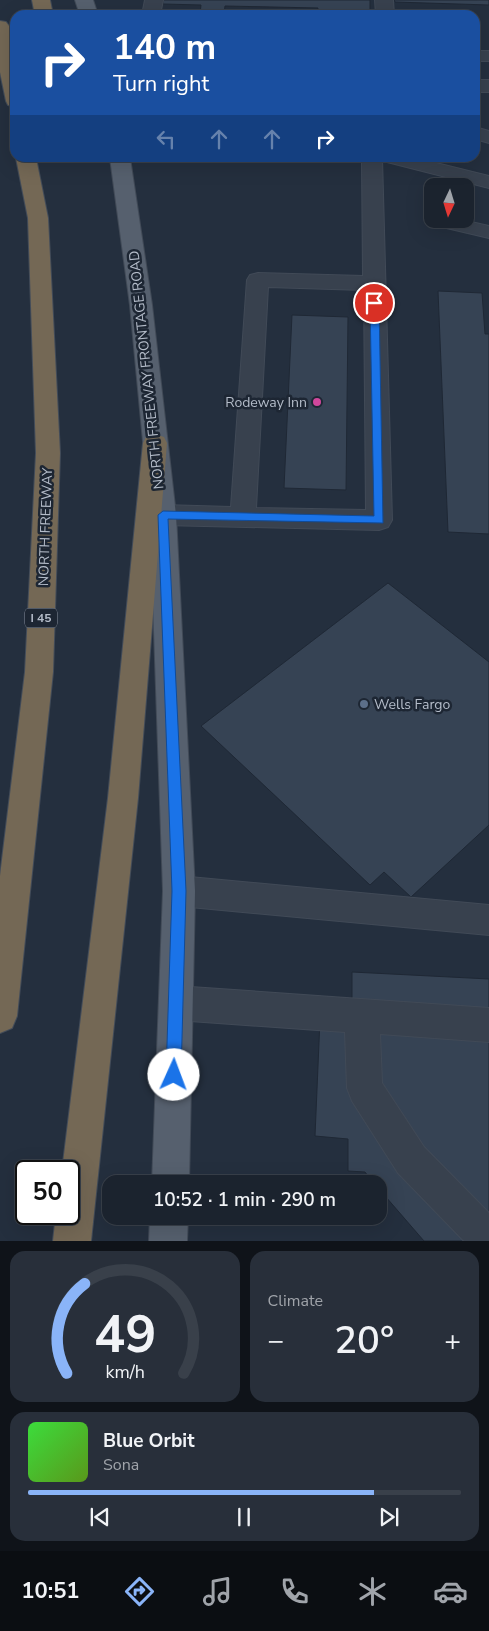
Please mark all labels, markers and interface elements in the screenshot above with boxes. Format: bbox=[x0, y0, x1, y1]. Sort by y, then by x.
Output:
text: 140 m bbox=[113, 24, 216, 71]
icon: right bbox=[30, 30, 95, 95]
text: Turn right bbox=[113, 69, 209, 99]
icon: left bbox=[152, 125, 180, 153]
icon: ahead bbox=[205, 125, 233, 153]
icon: ahead bbox=[258, 125, 286, 153]
icon: right bbox=[311, 125, 339, 153]
north arrow bbox=[424, 178, 474, 228]
map controls bbox=[424, 178, 474, 228]
street label: NORTH FREEWAY FRONTAGE ROAD bbox=[125, 250, 168, 490]
pin bbox=[353, 282, 395, 324]
icon: arrive bbox=[360, 289, 388, 317]
place label: Rodeway Inn bbox=[225, 393, 307, 412]
marker: Rodeway Inn bbox=[311, 396, 323, 408]
street label: NORTH FREEWAY bbox=[34, 467, 57, 587]
road number: I 45 bbox=[25, 608, 57, 628]
place label: Wells Fargo bbox=[374, 695, 451, 714]
marker: Wells Fargo bbox=[358, 698, 370, 710]
position arrow bbox=[147, 1048, 199, 1100]
speed limit sign: 50 bbox=[15, 1160, 80, 1225]
text: 10:52 · 1 min · 290 m bbox=[153, 1187, 336, 1213]
text: Climate bbox=[268, 1290, 323, 1312]
text: 49 bbox=[94, 1299, 156, 1370]
text: 20° bbox=[334, 1315, 394, 1366]
text: − bbox=[268, 1322, 284, 1360]
text: + bbox=[444, 1322, 461, 1360]
text: km/h bbox=[105, 1360, 144, 1384]
text: Blue Orbit bbox=[103, 1428, 194, 1454]
text: Sona bbox=[103, 1454, 139, 1476]
icon: previous bbox=[86, 1503, 114, 1531]
icon: pause bbox=[230, 1503, 258, 1531]
icon: next bbox=[375, 1503, 403, 1531]
icon: directions bbox=[122, 1574, 157, 1609]
icon: music bbox=[200, 1574, 235, 1609]
icon: phone bbox=[277, 1574, 312, 1609]
icon: climate bbox=[355, 1574, 390, 1609]
icon: car bbox=[433, 1574, 468, 1609]
text: 10:51 bbox=[21, 1576, 80, 1606]

